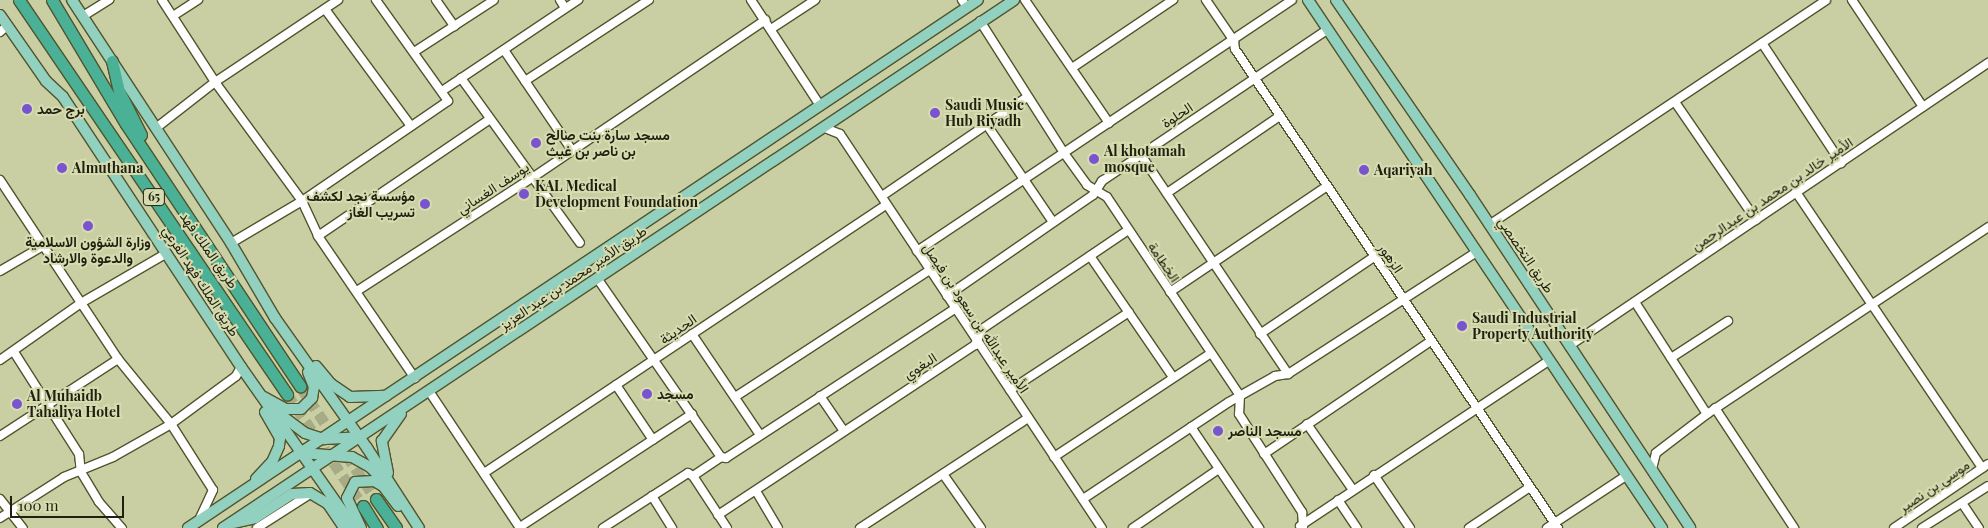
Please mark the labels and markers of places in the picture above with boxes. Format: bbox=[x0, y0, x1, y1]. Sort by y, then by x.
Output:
place label: Saudi Music Hub Riyadh bbox=[945, 97, 1024, 130]
place label: برج حمد bbox=[37, 101, 85, 117]
marker: برج حمد bbox=[21, 103, 33, 115]
marker: Saudi Music Hub Riyadh bbox=[929, 107, 941, 119]
place label: مسجد سارة بنت صالح بن ناصر بن غيث bbox=[546, 127, 670, 160]
marker: مسجد سارة بنت صالح بن ناصر بن غيث bbox=[530, 137, 542, 149]
place label: Al khotamah mosque bbox=[1104, 143, 1186, 176]
marker: Al khotamah mosque bbox=[1088, 153, 1100, 165]
place label: Almuthana bbox=[72, 160, 143, 176]
marker: Almuthana bbox=[56, 162, 68, 174]
place label: Aqariyah bbox=[1374, 162, 1433, 178]
marker: Aqariyah bbox=[1358, 164, 1370, 176]
place label: KAL Medical Development Foundation bbox=[535, 178, 698, 210]
marker: KAL Medical Development Foundation bbox=[517, 187, 531, 201]
place label: مؤسسة نجد لكشف تسريب الغاز bbox=[307, 188, 415, 220]
marker: مؤسسة نجد لكشف تسريب الغاز bbox=[419, 198, 431, 210]
marker: وزارة الشؤون الاسلامية والدعوة والارشاد bbox=[82, 220, 94, 232]
place label: وزارة الشؤون الاسلامية والدعوة والارشاد bbox=[25, 234, 151, 266]
place label: Saudi Industrial Property Authority bbox=[1472, 310, 1594, 342]
marker: Saudi Industrial Property Authority bbox=[1456, 320, 1468, 332]
place label: مسجد bbox=[657, 386, 694, 402]
place label: Al Muhaidb Tahaliya Hotel bbox=[27, 388, 120, 421]
marker: مسجد bbox=[641, 388, 653, 400]
marker: Al Muhaidb Tahaliya Hotel bbox=[11, 398, 23, 410]
place label: مسجد الناصر bbox=[1228, 423, 1302, 439]
marker: مسجد الناصر bbox=[1212, 425, 1224, 437]

